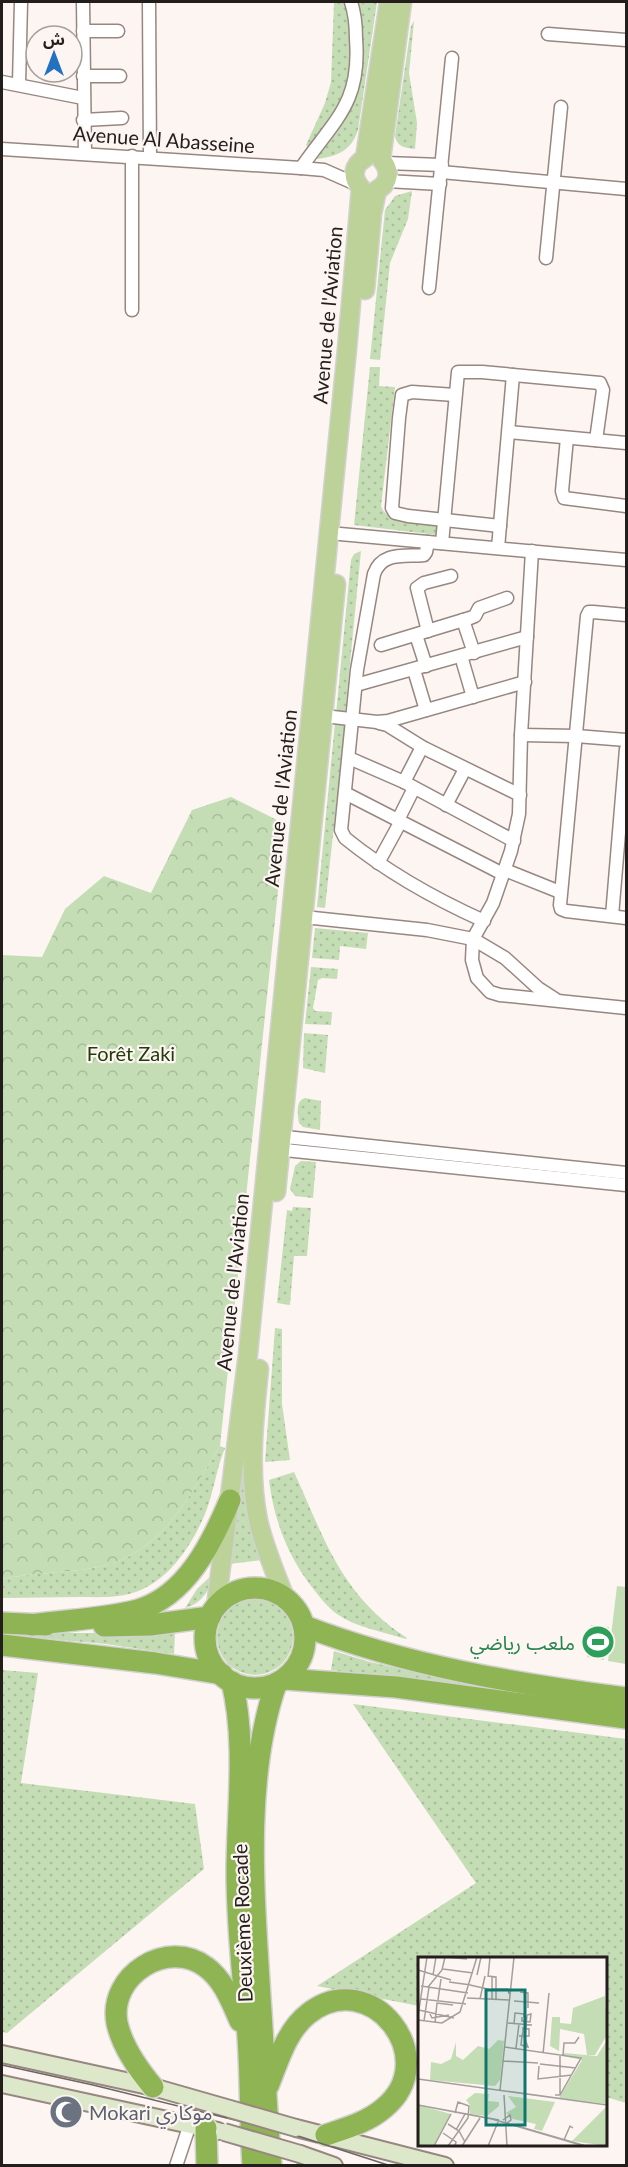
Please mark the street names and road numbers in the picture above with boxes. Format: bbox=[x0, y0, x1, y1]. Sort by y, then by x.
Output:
street label: Avenue Al Abasseine bbox=[72, 121, 256, 157]
street label: Avenue de l'Aviation bbox=[307, 225, 347, 405]
street label: Avenue de l'Aviation bbox=[259, 708, 301, 888]
street label: Avenue de l'Aviation bbox=[211, 1192, 253, 1372]
street label: Deuxième Rocade bbox=[227, 1843, 257, 2003]

